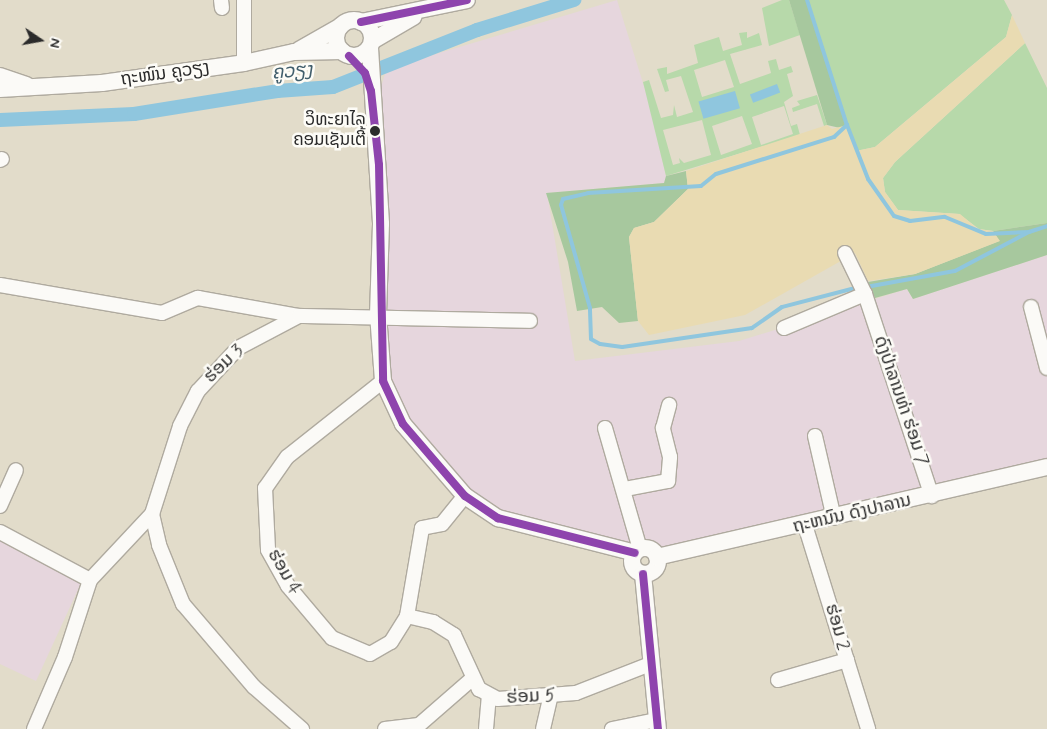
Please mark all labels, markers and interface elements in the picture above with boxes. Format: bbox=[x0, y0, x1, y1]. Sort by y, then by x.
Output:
north arrow bbox=[15, 15, 65, 65]
text: N bbox=[45, 37, 64, 50]
street label: ຖະໜົນ ຄູວຽງ bbox=[119, 57, 211, 91]
water label: ຄູວຽງ bbox=[271, 59, 313, 85]
place label: ວິທະຍາໄລ ຄອມເຊັນເຕີ້ bbox=[293, 111, 366, 151]
marker: ວິທະຍາໄລ ຄອມເຊັນເຕີ້ bbox=[370, 126, 380, 136]
street label: ດົງປ່າລານທ່າ ຮ່ອມ 7 bbox=[869, 333, 933, 469]
street label: ຮ່ອມ 3 bbox=[200, 340, 248, 388]
street label: ຖະຫນົນ ດົງປາລານ bbox=[791, 490, 913, 538]
street label: ຮ່ອມ 4 bbox=[262, 546, 306, 598]
street label: ຮ່ອມ 2 bbox=[820, 601, 854, 653]
street label: ຮ່ອມ 5 bbox=[506, 685, 556, 709]

